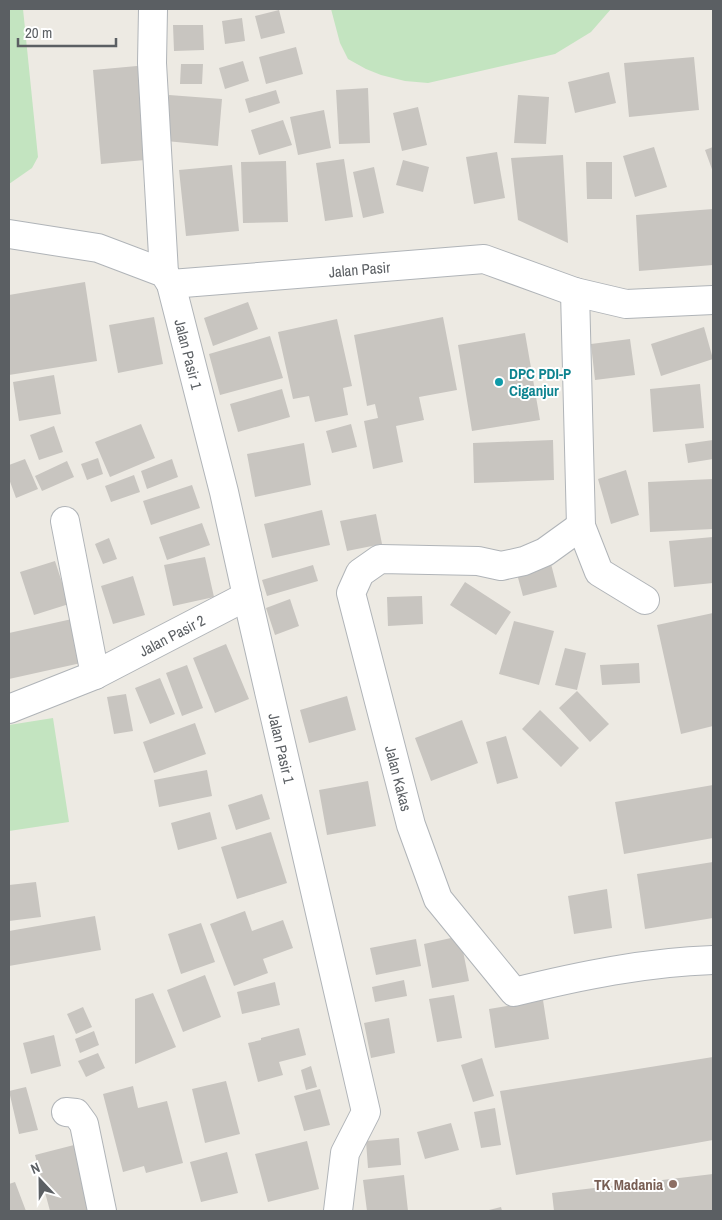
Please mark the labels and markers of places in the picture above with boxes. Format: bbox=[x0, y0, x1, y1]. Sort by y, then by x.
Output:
place label: DPC PDI-P Ciganjur bbox=[509, 363, 571, 401]
marker: DPC PDI-P Ciganjur bbox=[493, 376, 505, 388]
place label: TK Madania bbox=[594, 1174, 663, 1195]
marker: TK Madania bbox=[667, 1178, 679, 1190]

